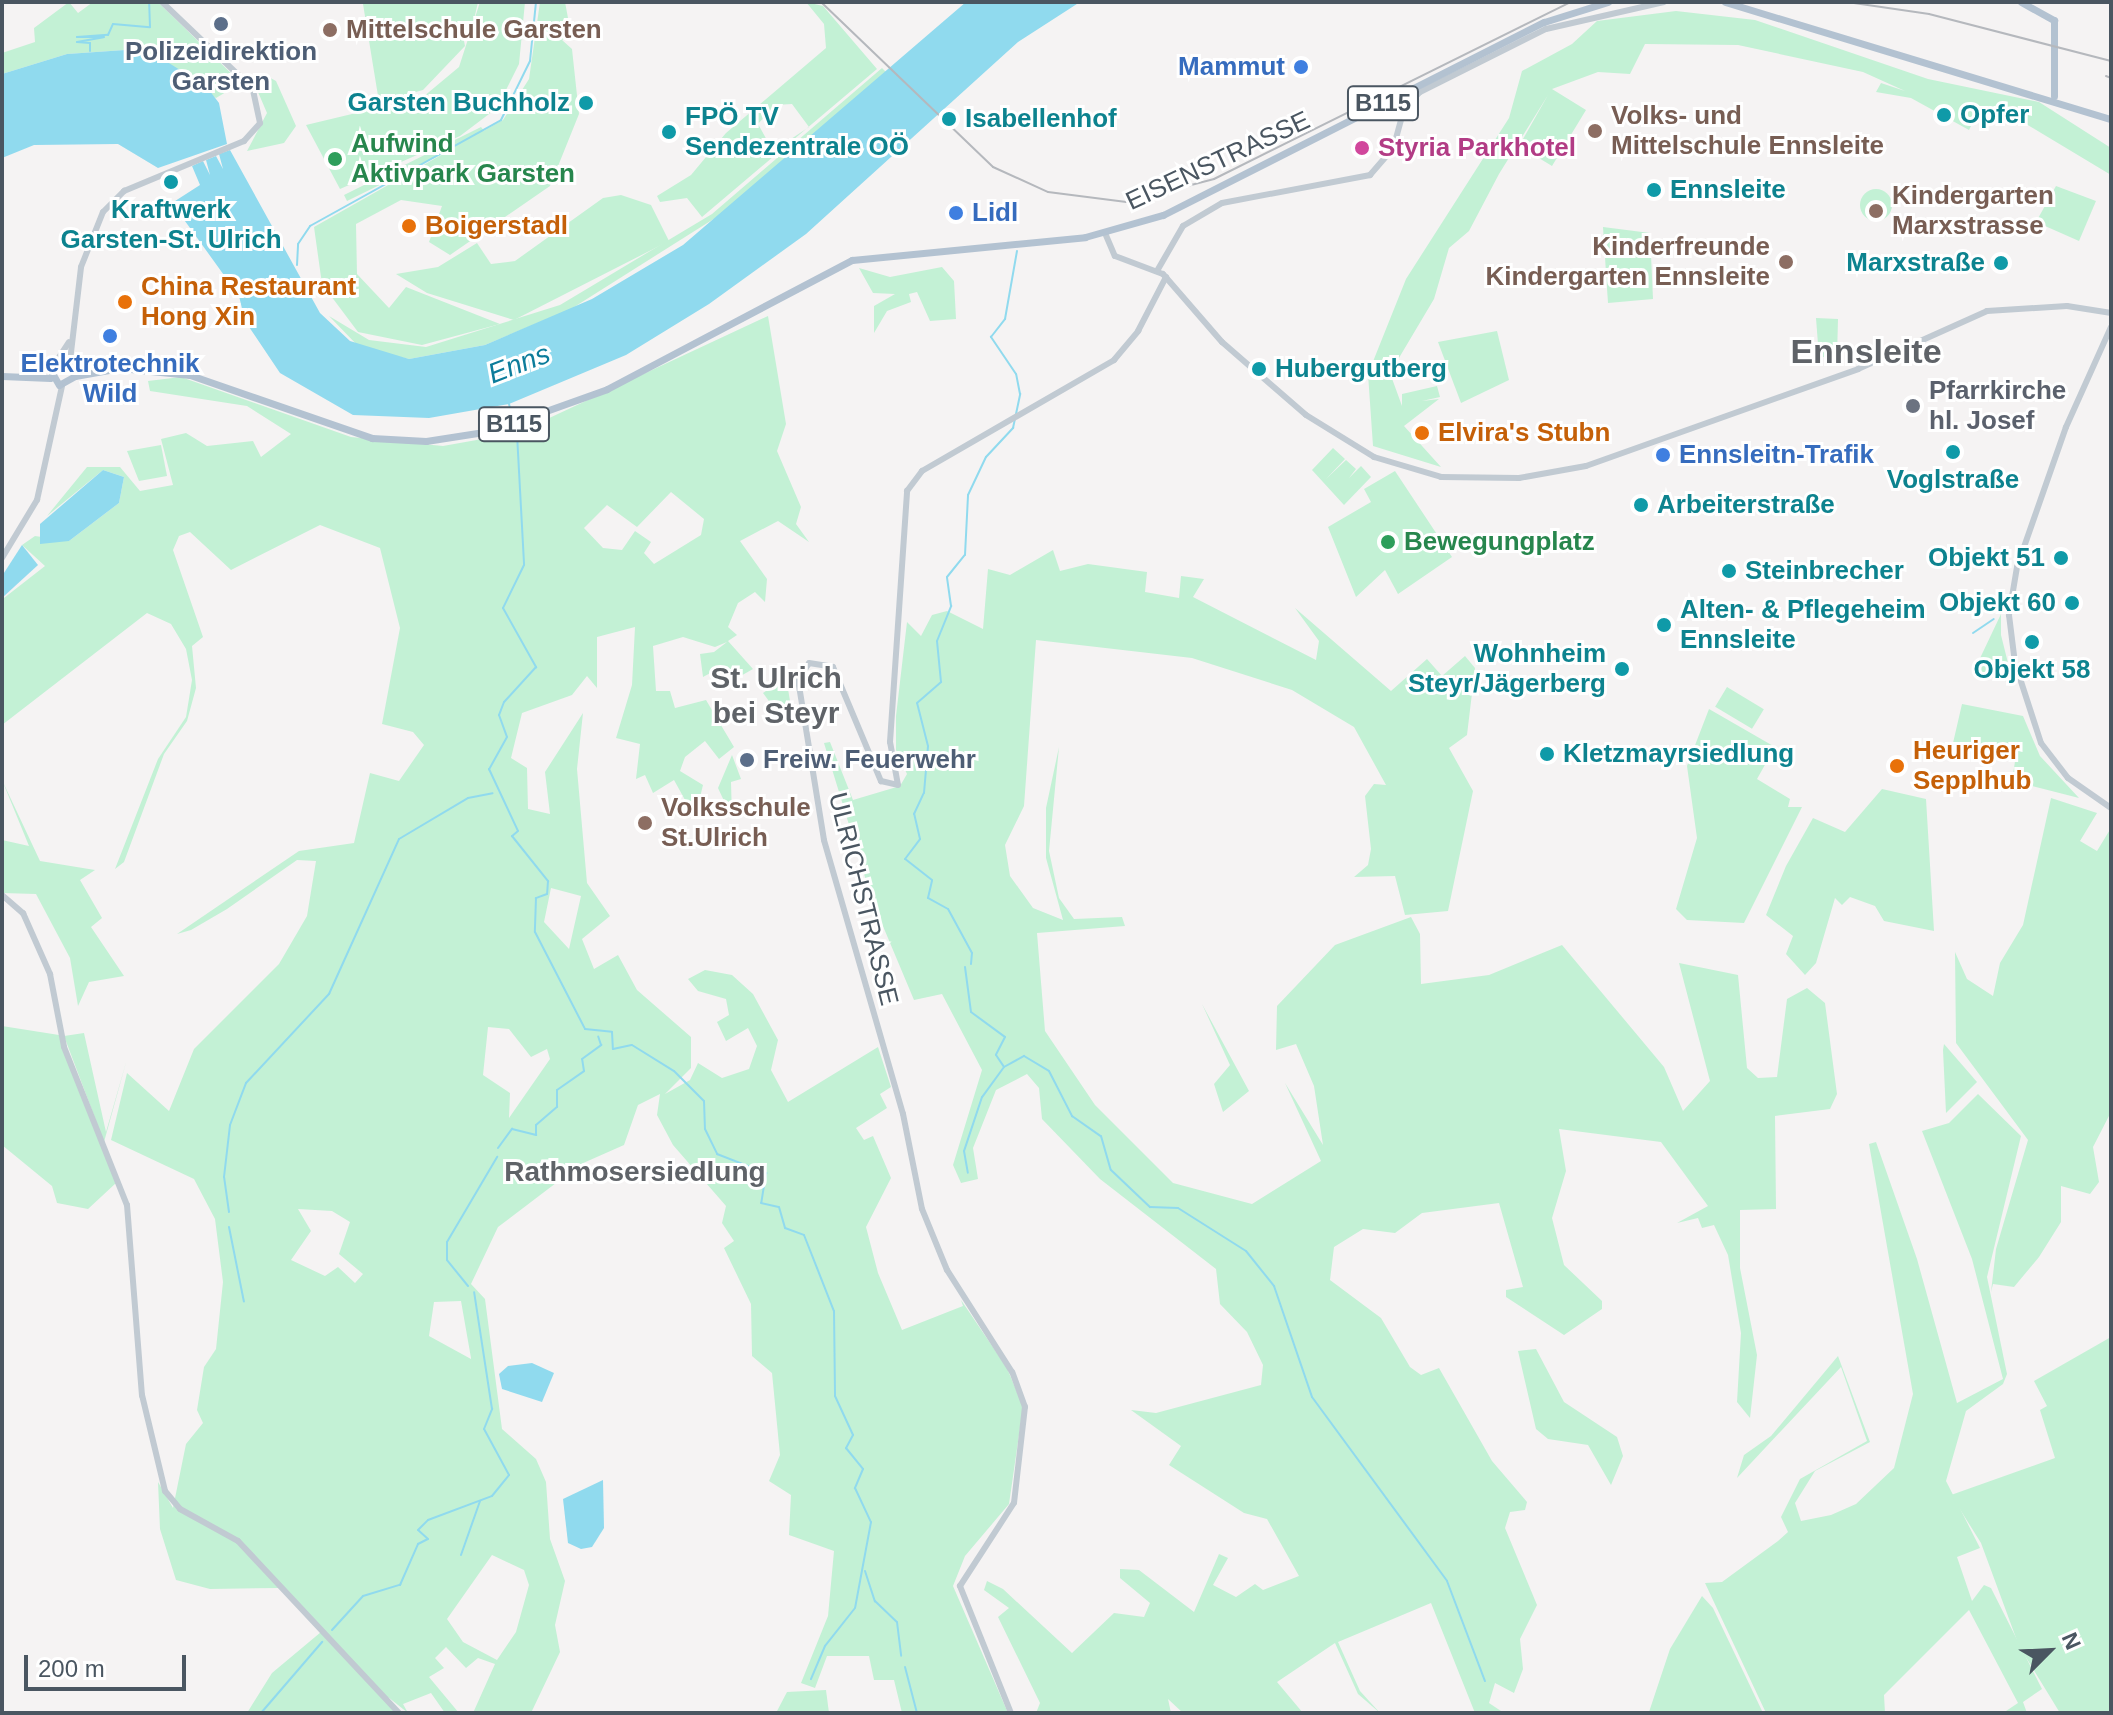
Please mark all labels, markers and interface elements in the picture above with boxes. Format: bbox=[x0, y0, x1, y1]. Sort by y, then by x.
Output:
place label: Mittelschule Garsten bbox=[346, 14, 602, 46]
marker: Polizeidirektion Garsten bbox=[212, 15, 230, 33]
marker: Mittelschule Garsten bbox=[321, 21, 339, 39]
place label: Polizeidirektion Garsten bbox=[125, 36, 317, 98]
place label: Mammut bbox=[1178, 51, 1285, 83]
marker: Mammut bbox=[1292, 58, 1310, 76]
road number: B115 bbox=[1345, 83, 1421, 123]
place label: Garsten Buchholz bbox=[348, 87, 570, 119]
marker: Garsten Buchholz bbox=[577, 94, 595, 112]
place label: Opfer bbox=[1960, 99, 2029, 131]
place label: Volks- und Mittelschule Ennsleite bbox=[1611, 100, 1884, 162]
place label: FPÖ TV Sendezentrale OÖ bbox=[685, 101, 909, 162]
place label: Isabellenhof bbox=[965, 103, 1117, 135]
street label: EISENSTRASSE bbox=[1121, 105, 1315, 217]
marker: Opfer bbox=[1935, 106, 1953, 124]
marker: Isabellenhof bbox=[940, 110, 958, 128]
marker: Volks- und Mittelschule Ennsleite bbox=[1586, 122, 1604, 140]
marker: FPÖ TV Sendezentrale OÖ bbox=[660, 123, 678, 141]
place label: Aufwind Aktivpark Garsten bbox=[351, 128, 575, 190]
place label: Styria Parkhotel bbox=[1378, 132, 1576, 164]
marker: Styria Parkhotel bbox=[1353, 139, 1371, 157]
marker: Aufwind Aktivpark Garsten bbox=[326, 150, 344, 168]
marker: Kraftwerk Garsten-St. Ulrich bbox=[162, 173, 180, 191]
place label: Ennsleite bbox=[1670, 174, 1786, 206]
place label: Kindergarten Marxstrasse bbox=[1892, 180, 2054, 242]
marker: Ennsleite bbox=[1645, 181, 1663, 199]
place label: Kraftwerk Garsten-St. Ulrich bbox=[60, 194, 282, 256]
place label: Lidl bbox=[972, 197, 1018, 229]
marker: Kindergarten Marxstrasse bbox=[1867, 202, 1885, 220]
marker: Lidl bbox=[947, 204, 965, 222]
place label: Boigerstadl bbox=[425, 210, 568, 242]
marker: Boigerstadl bbox=[400, 217, 418, 235]
place label: Kinderfreunde Kindergarten Ennsleite bbox=[1485, 231, 1770, 292]
place label: Marxstraße bbox=[1846, 247, 1985, 279]
marker: Kinderfreunde Kindergarten Ennsleite bbox=[1777, 253, 1795, 271]
marker: Marxstraße bbox=[1992, 254, 2010, 272]
place label: China Restaurant Hong Xin bbox=[141, 271, 356, 332]
marker: China Restaurant Hong Xin bbox=[116, 293, 134, 311]
marker: Elektrotechnik Wild bbox=[101, 327, 119, 345]
district label: Ennsleite bbox=[1790, 332, 1942, 372]
water label: Enns bbox=[483, 337, 555, 391]
place label: Elektrotechnik Wild bbox=[20, 348, 200, 410]
place label: Hubergutberg bbox=[1275, 353, 1447, 385]
marker: Hubergutberg bbox=[1250, 360, 1268, 378]
place label: Pfarrkirche hl. Josef bbox=[1929, 375, 2066, 436]
marker: Pfarrkirche hl. Josef bbox=[1904, 397, 1922, 415]
road number: B115 bbox=[476, 404, 552, 444]
place label: Elvira's Stubn bbox=[1438, 417, 1610, 449]
marker: Elvira's Stubn bbox=[1413, 424, 1431, 442]
place label: Ennsleitn-Trafik bbox=[1679, 439, 1874, 471]
marker: Voglstraße bbox=[1944, 443, 1962, 461]
marker: Ennsleitn-Trafik bbox=[1654, 446, 1672, 464]
place label: Voglstraße bbox=[1887, 464, 2019, 496]
place label: Arbeiterstraße bbox=[1657, 489, 1835, 521]
marker: Arbeiterstraße bbox=[1632, 496, 1650, 514]
place label: Bewegungplatz bbox=[1404, 526, 1595, 558]
marker: Bewegungplatz bbox=[1379, 533, 1397, 551]
place label: Objekt 51 bbox=[1928, 542, 2045, 574]
marker: Objekt 51 bbox=[2052, 549, 2070, 567]
place label: Steinbrecher bbox=[1745, 555, 1904, 587]
marker: Steinbrecher bbox=[1720, 562, 1738, 580]
place label: Objekt 60 bbox=[1939, 587, 2056, 619]
place label: Alten- & Pflegeheim Ennsleite bbox=[1680, 594, 1926, 656]
marker: Objekt 60 bbox=[2063, 594, 2081, 612]
marker: Alten- & Pflegeheim Ennsleite bbox=[1655, 616, 1673, 634]
marker: Objekt 58 bbox=[2023, 633, 2041, 651]
place label: Wohnheim Steyr/Jägerberg bbox=[1408, 638, 1606, 700]
place label: Objekt 58 bbox=[1973, 654, 2091, 686]
district label: St. Ulrich bei Steyr bbox=[710, 660, 842, 730]
marker: Wohnheim Steyr/Jägerberg bbox=[1613, 660, 1631, 678]
place label: Heuriger Sepplhub bbox=[1913, 735, 2031, 796]
place label: Kletzmayrsiedlung bbox=[1563, 738, 1794, 770]
place label: Freiw. Feuerwehr bbox=[763, 744, 976, 776]
marker: Kletzmayrsiedlung bbox=[1538, 745, 1556, 763]
marker: Freiw. Feuerwehr bbox=[738, 751, 756, 769]
marker: Heuriger Sepplhub bbox=[1888, 757, 1906, 775]
street label: ULRICHSTRASSE bbox=[821, 789, 905, 1009]
place label: Volksschule St.Ulrich bbox=[661, 792, 811, 854]
marker: Volksschule St.Ulrich bbox=[636, 814, 654, 832]
district label: Rathmosersiedlung bbox=[504, 1155, 766, 1189]
north arrow bbox=[2009, 1611, 2089, 1691]
text: N bbox=[2057, 1629, 2086, 1653]
scale bar bbox=[28, 1639, 190, 1689]
text: 200 m bbox=[38, 1655, 105, 1682]

